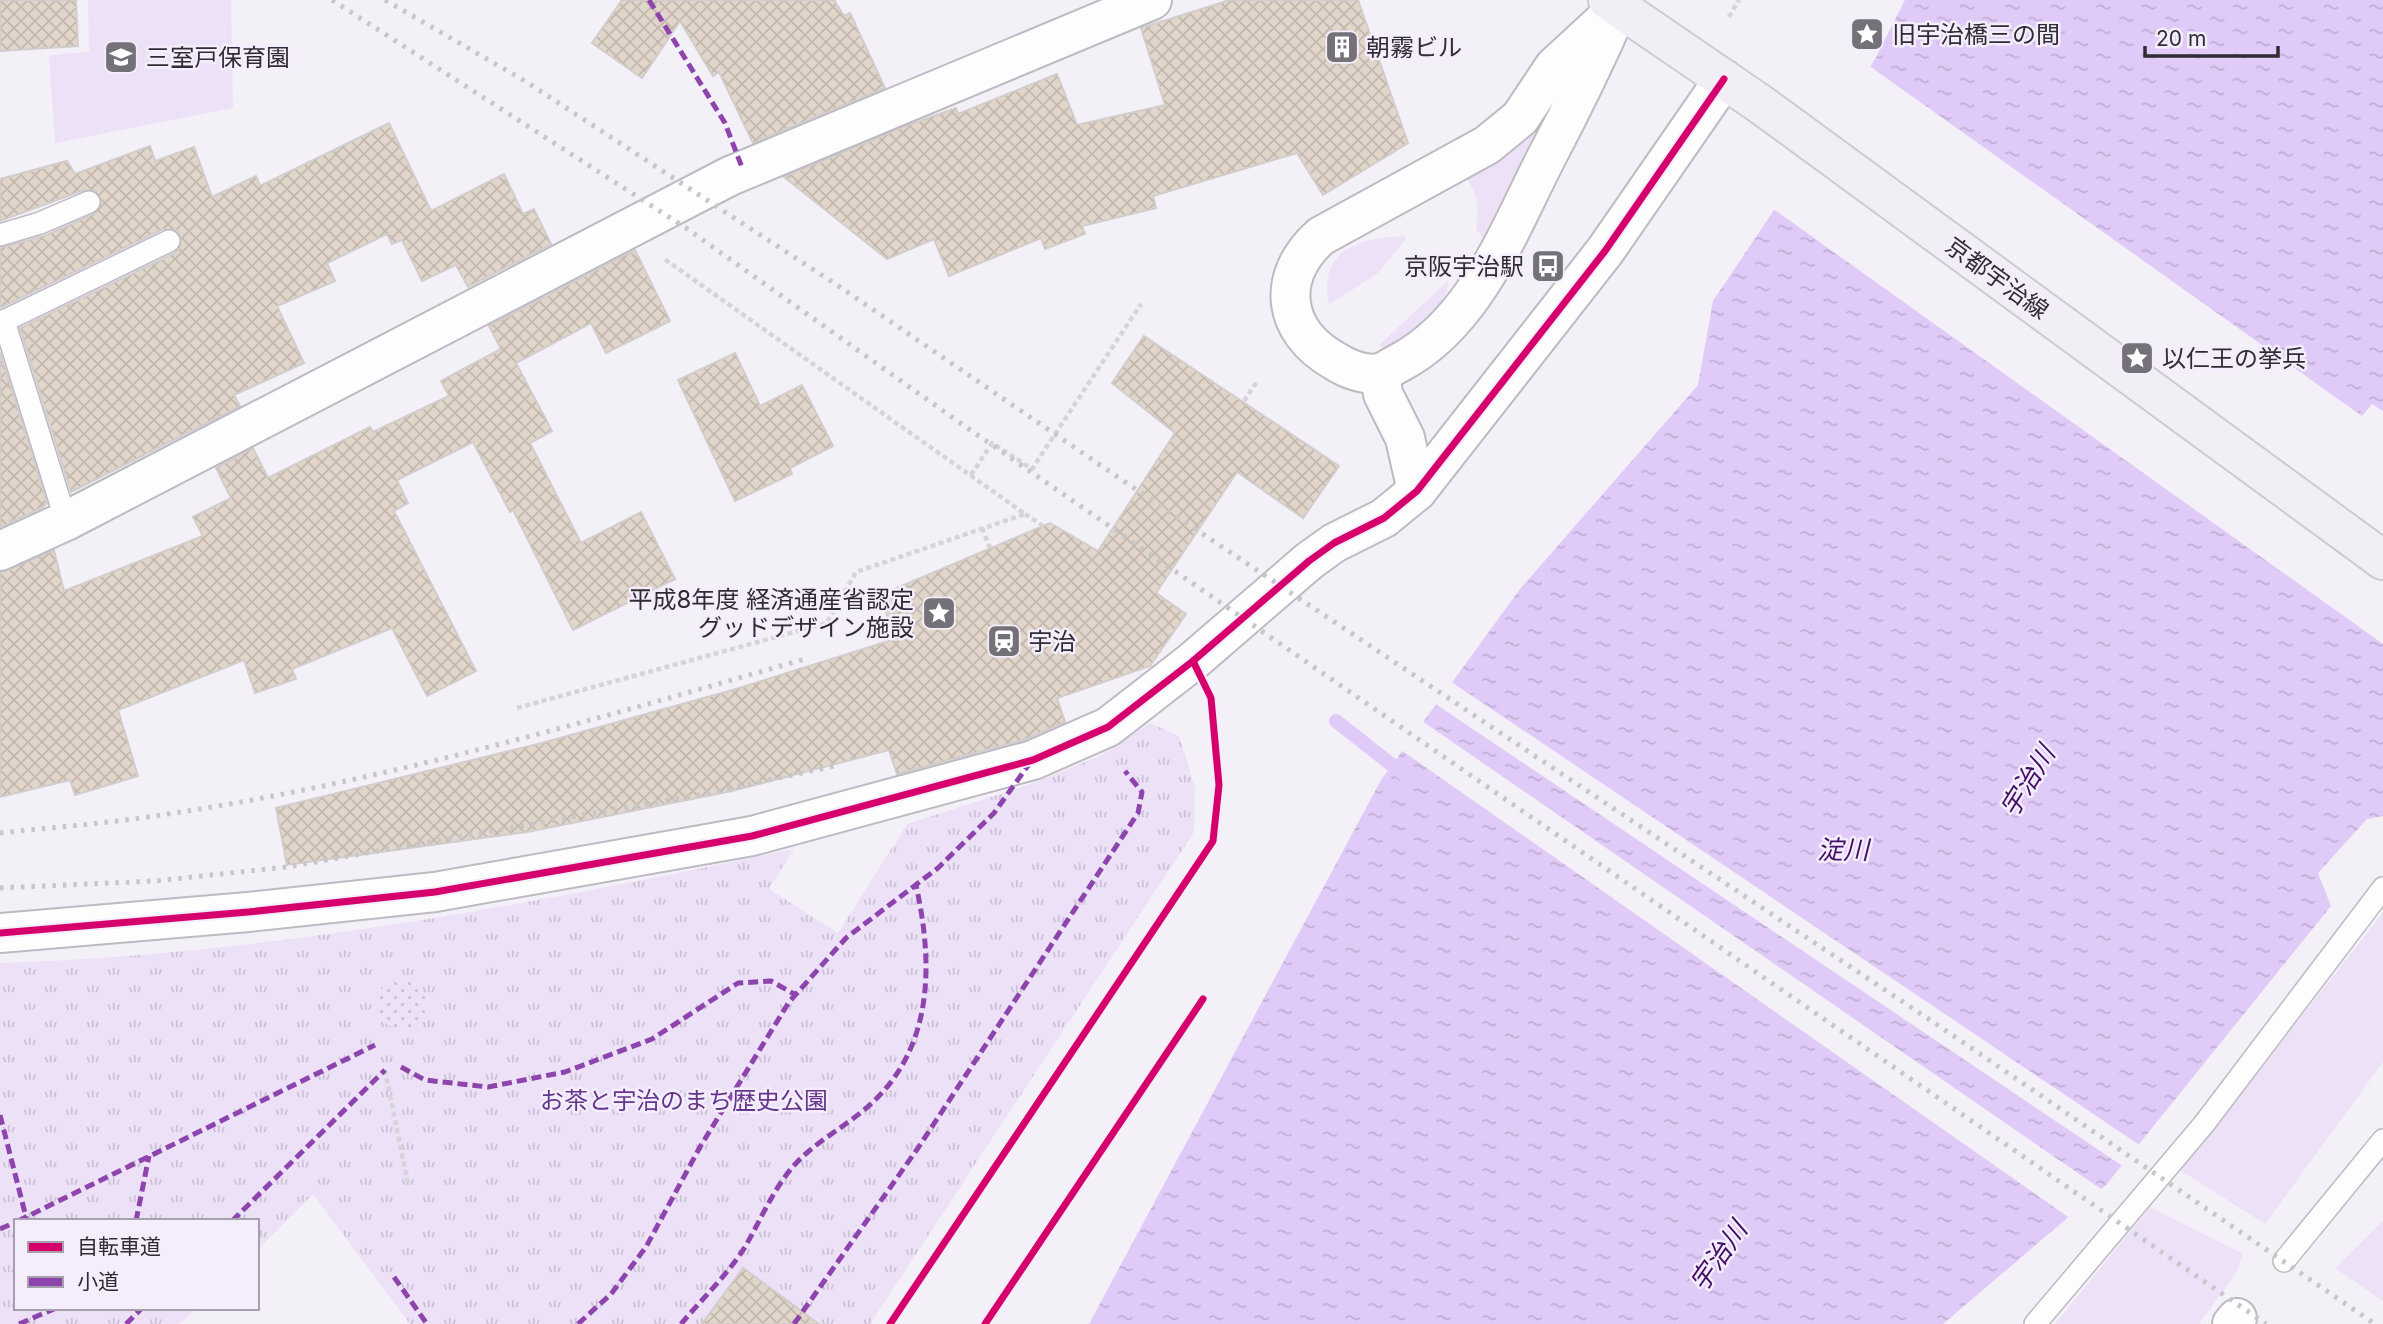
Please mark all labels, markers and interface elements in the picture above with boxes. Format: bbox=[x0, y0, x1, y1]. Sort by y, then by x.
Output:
scale bar bbox=[2145, 14, 2278, 58]
place icon: 旧宇治橋三の間 bbox=[1848, 15, 1886, 53]
place label: 旧宇治橋三の間 bbox=[1892, 20, 2060, 49]
text: 20 m bbox=[2156, 26, 2206, 51]
building icon: 朝霧ビル bbox=[1323, 28, 1361, 66]
place label: 朝霧ビル bbox=[1366, 33, 1462, 62]
school or university icon: 三室戸保育園 bbox=[102, 38, 140, 76]
place label: 三室戸保育園 bbox=[146, 43, 290, 72]
street label: 京都宇治線 bbox=[1940, 231, 2054, 325]
bus stop icon: 京阪宇治駅 bbox=[1529, 247, 1567, 285]
place label: 京阪宇治駅 bbox=[1404, 252, 1524, 281]
place icon: 以仁王の挙兵 bbox=[2118, 339, 2156, 377]
place label: 以仁王の挙兵 bbox=[2162, 344, 2306, 373]
place label: 平成8年度 経済通産省認定 グッドデザイン施設 bbox=[628, 585, 914, 642]
place icon: 平成8年度 経済通産省認定 グッドデザイン施設 bbox=[920, 594, 958, 632]
station icon: 宇治 bbox=[985, 622, 1023, 660]
place label: 宇治 bbox=[1028, 627, 1076, 656]
water label: 宇治川 bbox=[1993, 737, 2062, 822]
water label: 淀川 bbox=[1817, 834, 1872, 865]
park label: お茶と宇治のまち歴史公園 bbox=[540, 1086, 828, 1115]
water label: 宇治川 bbox=[1683, 1213, 1755, 1297]
legend bbox=[14, 1219, 259, 1310]
text: 自転車道 bbox=[77, 1234, 161, 1259]
text: 小道 bbox=[77, 1269, 119, 1294]

